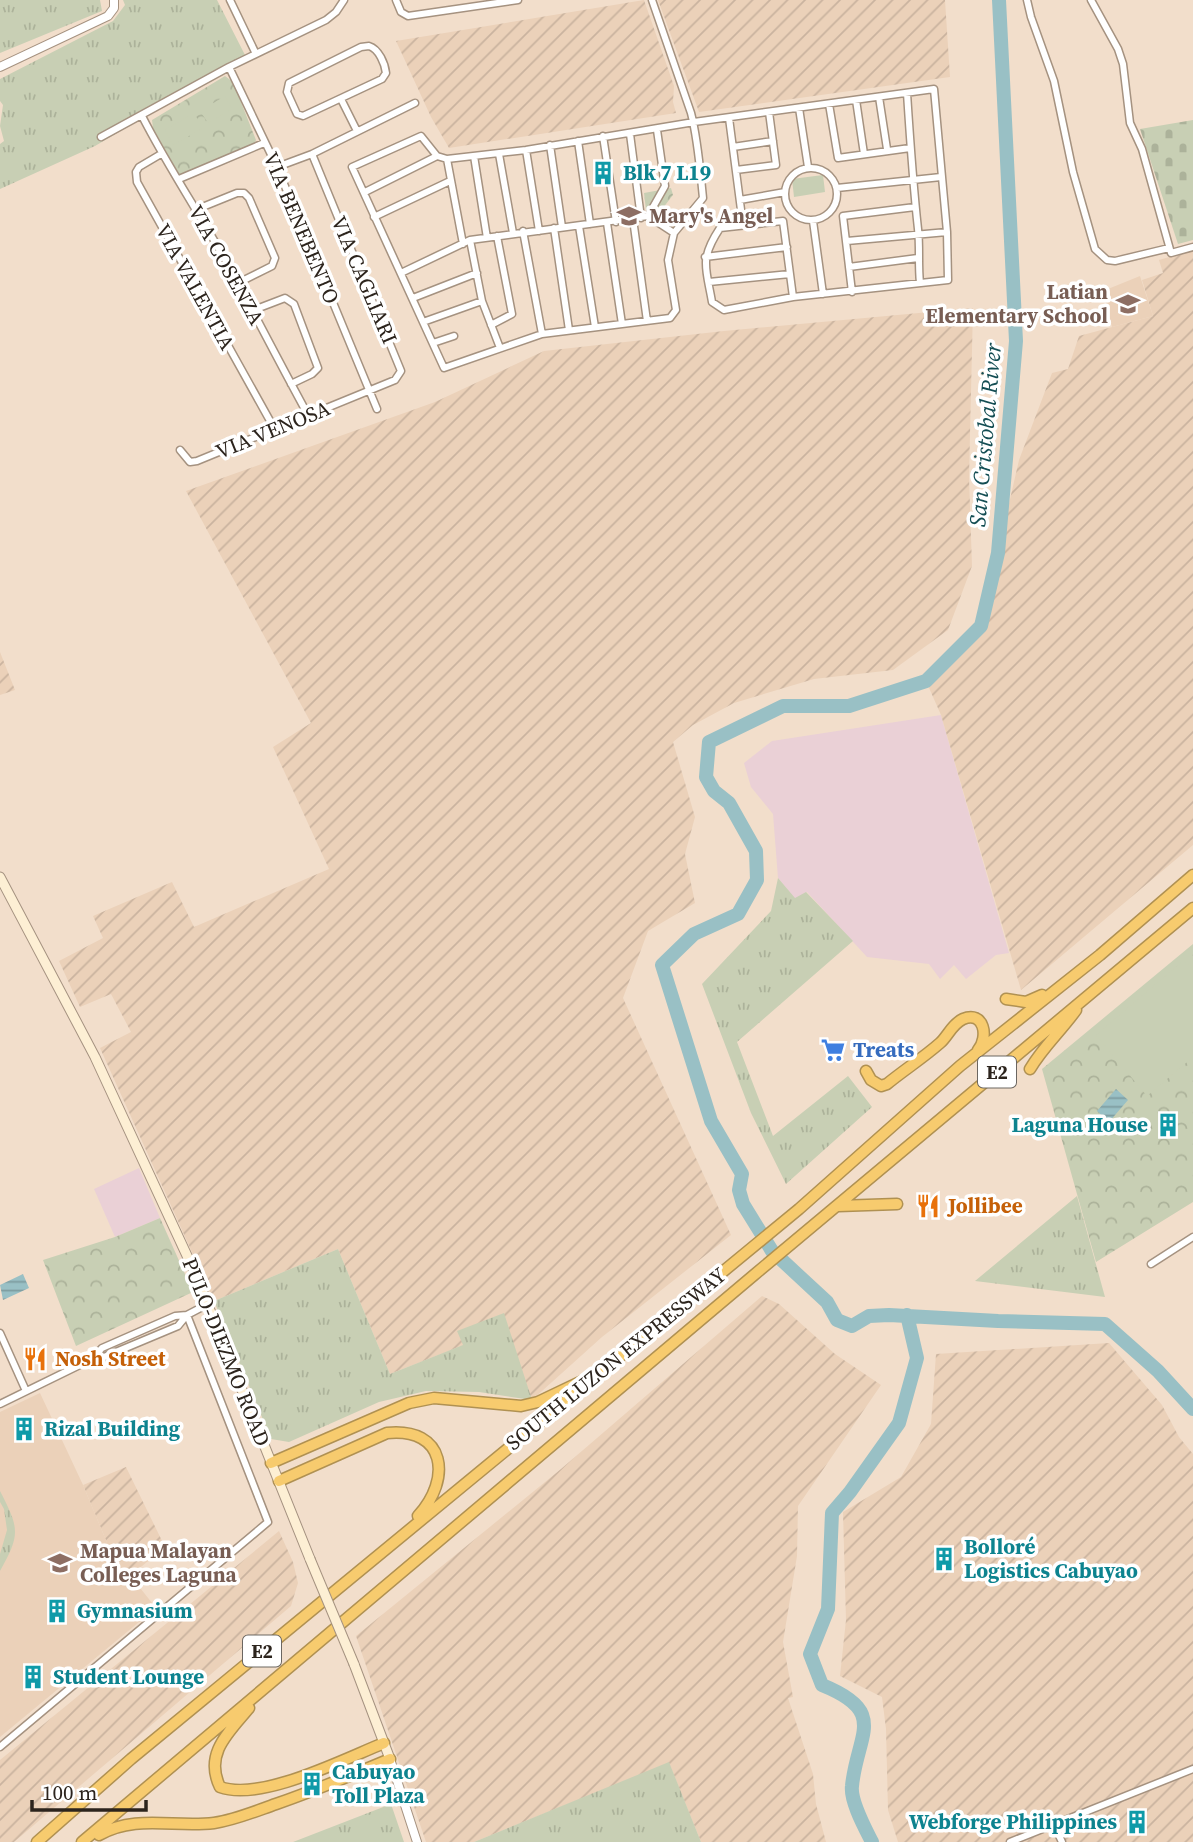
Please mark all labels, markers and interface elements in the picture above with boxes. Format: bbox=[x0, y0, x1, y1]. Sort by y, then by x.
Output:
street label: VIA BENEBENTO bbox=[256, 147, 346, 308]
place label: Blk 7 L19 bbox=[623, 158, 711, 187]
building icon: Blk 7 L19 bbox=[589, 159, 617, 187]
street label: VIA COSENZA bbox=[182, 200, 271, 330]
place label: Mary's Angel bbox=[649, 201, 773, 230]
school or university icon: Mary's Angel bbox=[615, 202, 643, 230]
street label: VIA CAGLIARI bbox=[324, 211, 404, 348]
street label: VIA VALENTIA bbox=[149, 218, 242, 355]
place label: Latian Elementary School bbox=[925, 277, 1108, 330]
school or university icon: Latian Elementary School bbox=[1114, 290, 1142, 318]
water label: San Cristobal River bbox=[961, 341, 1009, 528]
street label: VIA VENOSA bbox=[211, 393, 334, 466]
place label: Treats bbox=[853, 1035, 915, 1064]
supermarket icon: Treats bbox=[819, 1036, 847, 1064]
road number: E2 bbox=[978, 1056, 1016, 1088]
place label: Laguna House bbox=[1012, 1110, 1148, 1139]
building icon: Laguna House bbox=[1154, 1111, 1182, 1139]
place label: Jollibee bbox=[946, 1191, 1023, 1220]
restaurant icon: Jollibee bbox=[914, 1192, 942, 1220]
street label: PULO-DIEZMO ROAD bbox=[175, 1253, 278, 1450]
street label: SOUTH LUZON EXPRESSWAY bbox=[499, 1260, 732, 1457]
place label: Nosh Street bbox=[55, 1344, 166, 1373]
restaurant icon: Nosh Street bbox=[21, 1345, 49, 1373]
place label: Rizal Building bbox=[44, 1414, 181, 1443]
building icon: Rizal Building bbox=[10, 1415, 38, 1443]
place label: Bolloré Logistics Cabuyao bbox=[964, 1532, 1138, 1585]
place label: Mapua Malayan Colleges Laguna bbox=[80, 1536, 238, 1589]
building icon: Bolloré Logistics Cabuyao bbox=[930, 1545, 958, 1573]
school or university icon: Mapua Malayan Colleges Laguna bbox=[46, 1549, 74, 1577]
place label: Gymnasium bbox=[77, 1596, 193, 1625]
building icon: Gymnasium bbox=[43, 1597, 71, 1625]
road number: E2 bbox=[243, 1636, 281, 1666]
place label: Student Lounge bbox=[53, 1662, 204, 1691]
building icon: Student Lounge bbox=[19, 1663, 47, 1691]
place label: Cabuyao Toll Plaza bbox=[332, 1757, 426, 1810]
scale bar bbox=[32, 1769, 145, 1813]
building icon: Cabuyao Toll Plaza bbox=[298, 1770, 326, 1798]
text: 100 m bbox=[42, 1778, 97, 1807]
place label: Webforge Philippines bbox=[909, 1807, 1117, 1836]
building icon: Webforge Philippines bbox=[1123, 1808, 1151, 1836]

